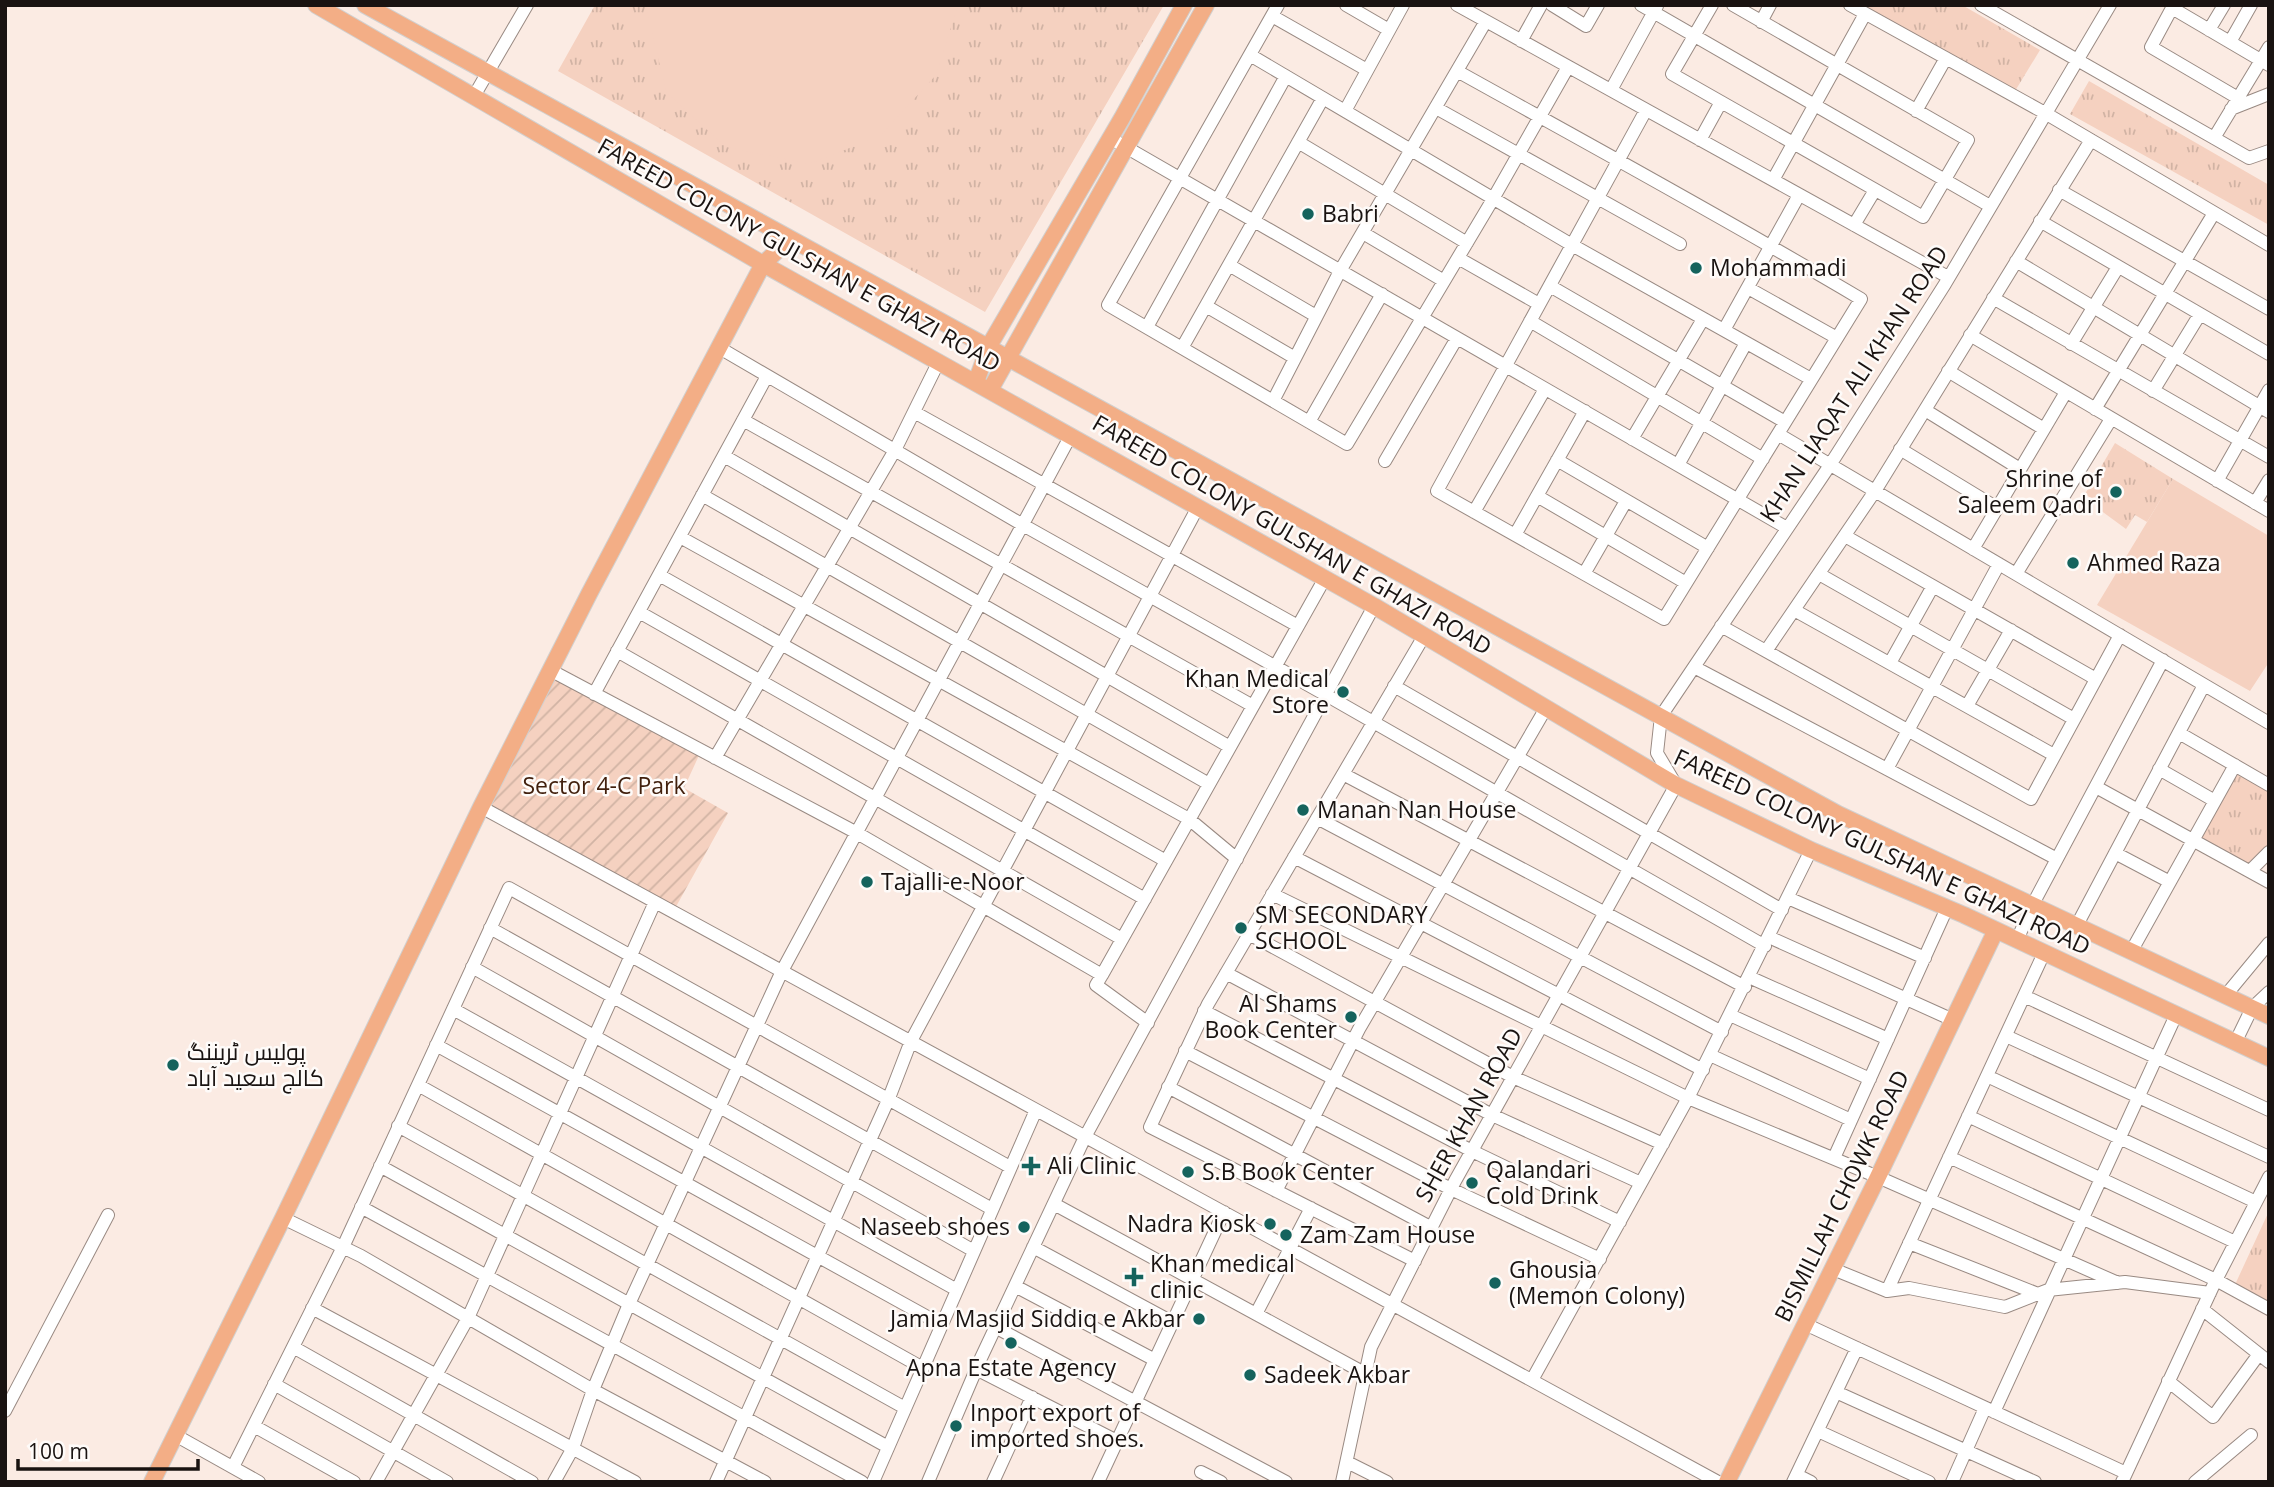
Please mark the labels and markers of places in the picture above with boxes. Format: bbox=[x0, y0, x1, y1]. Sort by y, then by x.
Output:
place label: Babri bbox=[1322, 197, 1379, 229]
marker: Babri bbox=[1300, 206, 1316, 222]
place label: Mohammadi bbox=[1710, 251, 1847, 283]
marker: Mohammadi bbox=[1688, 260, 1704, 276]
place label: Shrine of Saleem Qadri bbox=[1958, 462, 2103, 520]
marker: Shrine of Saleem Qadri bbox=[2108, 484, 2124, 500]
place label: Ahmed Raza bbox=[2087, 546, 2220, 578]
marker: Ahmed Raza bbox=[2065, 555, 2081, 571]
place label: Khan Medical Store bbox=[1185, 662, 1329, 720]
marker: Khan Medical Store bbox=[1335, 684, 1351, 700]
place label: Manan Nan House bbox=[1317, 793, 1516, 825]
marker: Manan Nan House bbox=[1295, 802, 1311, 818]
place label: Tajalli-e-Noor bbox=[881, 865, 1025, 897]
marker: Tajalli-e-Noor bbox=[859, 874, 875, 890]
place label: SM SECONDARY SCHOOL bbox=[1255, 898, 1428, 956]
marker: SM SECONDARY SCHOOL bbox=[1233, 920, 1249, 936]
place label: Al Shams Book Center bbox=[1204, 987, 1338, 1045]
marker: Al Shams Book Center bbox=[1343, 1009, 1359, 1025]
place label: پولیس ٹریننگ کالج سعید آباد bbox=[187, 1035, 324, 1094]
marker: پولیس ٹریننگ کالج سعید آباد bbox=[165, 1057, 181, 1073]
place label: Ali Clinic bbox=[1047, 1149, 1136, 1181]
place label: Qalandari Cold Drink bbox=[1486, 1153, 1598, 1211]
place label: S.B Book Center bbox=[1202, 1155, 1375, 1187]
marker: Ali Clinic bbox=[1021, 1156, 1041, 1176]
marker: S.B Book Center bbox=[1180, 1164, 1196, 1180]
marker: Qalandari Cold Drink bbox=[1464, 1175, 1480, 1191]
place label: Nadra Kiosk bbox=[1127, 1207, 1256, 1239]
place label: Naseeb shoes bbox=[860, 1210, 1010, 1242]
marker: Nadra Kiosk bbox=[1262, 1216, 1278, 1232]
place label: Zam Zam House bbox=[1300, 1218, 1475, 1250]
marker: Naseeb shoes bbox=[1016, 1219, 1032, 1235]
marker: Zam Zam House bbox=[1278, 1227, 1294, 1243]
place label: Khan medical clinic bbox=[1150, 1247, 1295, 1305]
place label: Ghousia (Memon Colony) bbox=[1509, 1253, 1685, 1311]
marker: Khan medical clinic bbox=[1124, 1267, 1144, 1287]
marker: Ghousia (Memon Colony) bbox=[1487, 1275, 1503, 1291]
place label: Jamia Masjid Siddiq e Akbar bbox=[888, 1302, 1186, 1334]
marker: Jamia Masjid Siddiq e Akbar bbox=[1191, 1311, 1207, 1327]
marker: Apna Estate Agency bbox=[1003, 1335, 1019, 1351]
place label: Apna Estate Agency bbox=[906, 1351, 1116, 1383]
place label: Sadeek Akbar bbox=[1264, 1358, 1411, 1390]
marker: Sadeek Akbar bbox=[1242, 1367, 1258, 1383]
place label: Inport export of imported shoes. bbox=[970, 1396, 1144, 1454]
marker: Inport export of imported shoes. bbox=[948, 1418, 964, 1434]

